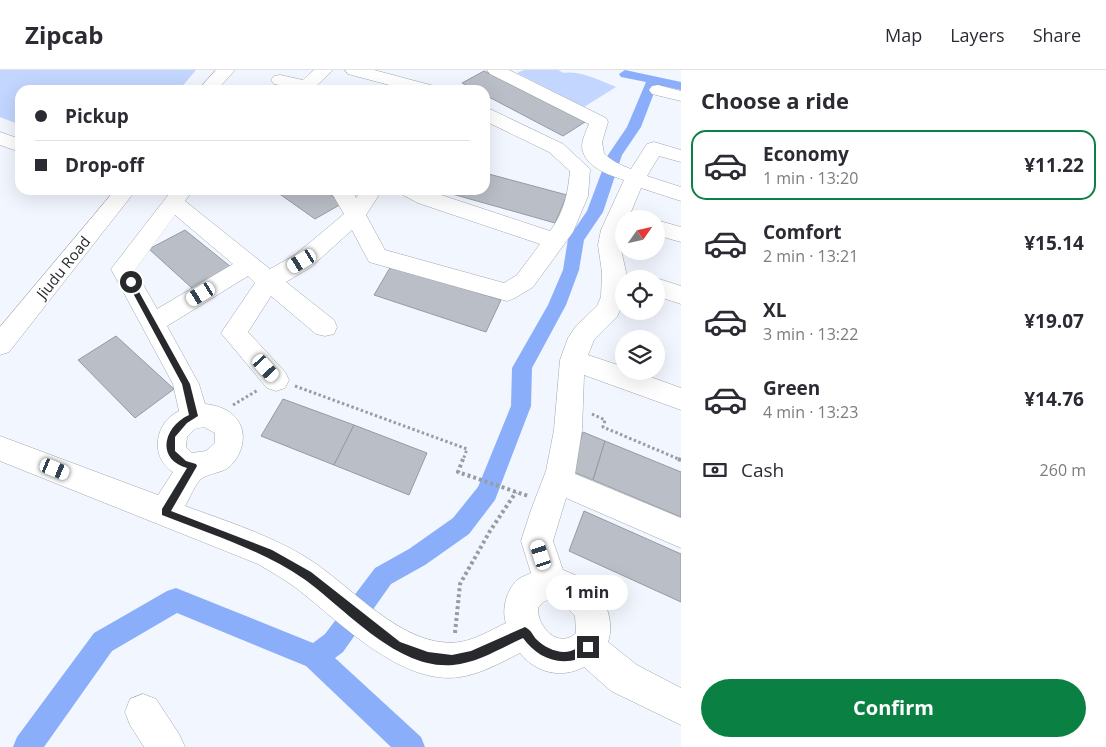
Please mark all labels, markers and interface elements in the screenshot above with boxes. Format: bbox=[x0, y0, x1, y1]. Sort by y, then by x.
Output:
text: Zipcab bbox=[25, 18, 103, 51]
text: Map bbox=[885, 23, 922, 47]
text: Layers bbox=[950, 23, 1005, 47]
text: Share bbox=[1033, 23, 1081, 47]
text: Choose a ride bbox=[701, 85, 849, 115]
text: Pickup bbox=[65, 103, 129, 129]
text: Economy bbox=[763, 141, 849, 167]
icon: car bbox=[703, 143, 748, 188]
text: Drop-off bbox=[65, 152, 144, 178]
text: ¥11.22 bbox=[1024, 152, 1084, 178]
text: 1 min · 13:20 bbox=[763, 167, 858, 189]
north arrow bbox=[615, 210, 665, 260]
map controls bbox=[615, 210, 665, 380]
text: Comfort bbox=[763, 219, 842, 245]
icon: car bbox=[703, 221, 748, 266]
text: ¥15.14 bbox=[1024, 230, 1084, 256]
street label: Jiudu Road bbox=[30, 232, 94, 304]
text: 2 min · 13:21 bbox=[763, 245, 858, 267]
car bbox=[285, 247, 318, 275]
button: locate bbox=[615, 270, 665, 320]
route start bbox=[120, 271, 142, 293]
car bbox=[184, 280, 217, 308]
text: XL bbox=[763, 297, 786, 323]
icon: car bbox=[703, 299, 748, 344]
text: ¥19.07 bbox=[1024, 308, 1084, 334]
text: 3 min · 13:22 bbox=[763, 323, 858, 345]
button: layers bbox=[615, 330, 665, 380]
car bbox=[250, 352, 281, 384]
text: Green bbox=[763, 375, 820, 401]
icon: car bbox=[703, 377, 748, 422]
text: ¥14.76 bbox=[1024, 386, 1084, 412]
text: 4 min · 13:23 bbox=[763, 401, 858, 423]
car bbox=[38, 456, 71, 482]
icon: cash bbox=[701, 456, 729, 484]
text: Cash bbox=[741, 457, 784, 483]
text: 260 m bbox=[1040, 459, 1086, 481]
car bbox=[529, 538, 552, 572]
callout: 1 min bbox=[547, 574, 629, 610]
text: 1 min bbox=[565, 581, 609, 603]
route end bbox=[577, 636, 599, 658]
button: Confirm bbox=[701, 679, 1086, 737]

